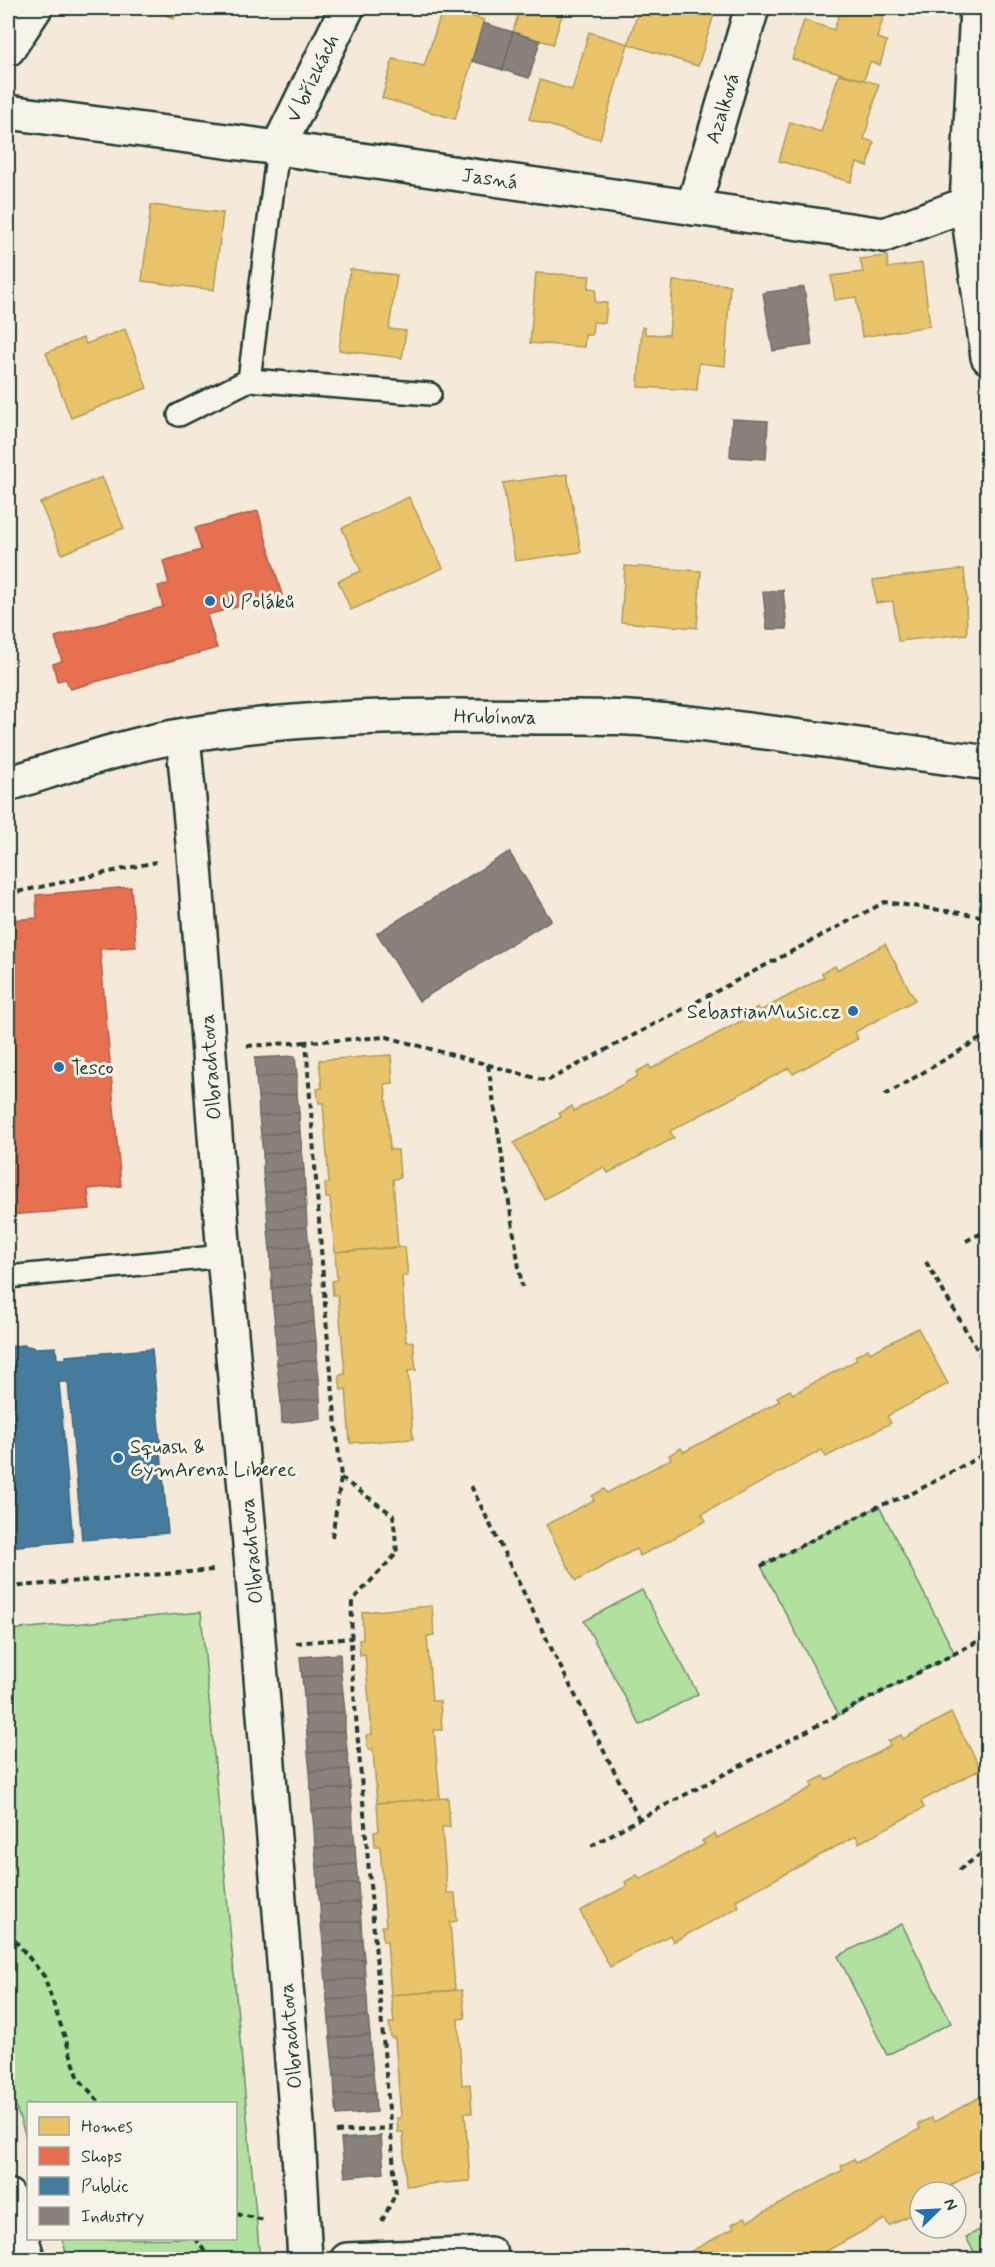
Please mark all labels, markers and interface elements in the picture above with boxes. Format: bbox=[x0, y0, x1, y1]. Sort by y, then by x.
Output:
street label: V břízkách bbox=[280, 30, 346, 127]
street label: Azalková bbox=[700, 70, 747, 147]
street label: Jasná bbox=[460, 162, 520, 197]
place label: U Poláků bbox=[222, 589, 294, 616]
marker: U Poláků bbox=[203, 594, 217, 608]
street label: Hrubínova bbox=[453, 703, 537, 732]
place label: SebastianMusic.cz bbox=[687, 999, 841, 1026]
marker: SebastianMusic.cz bbox=[846, 1004, 860, 1018]
street label: Olbrachtova bbox=[194, 1013, 229, 1121]
place label: Tesco bbox=[71, 1055, 114, 1082]
marker: Tesco bbox=[52, 1060, 66, 1074]
place label: Squash & GymArena Liberec bbox=[130, 1434, 296, 1484]
marker: Squash & GymArena Liberec bbox=[111, 1451, 125, 1465]
street label: Olbrachtova bbox=[234, 1497, 271, 1605]
street label: Olbrachtova bbox=[273, 1982, 310, 2090]
legend bbox=[27, 2102, 237, 2240]
text: Homes bbox=[81, 2115, 133, 2139]
text: Shops bbox=[81, 2145, 122, 2169]
text: Public bbox=[81, 2175, 129, 2199]
north arrow bbox=[908, 2180, 968, 2240]
text: N bbox=[939, 2195, 962, 2214]
text: Industry bbox=[81, 2205, 144, 2229]

